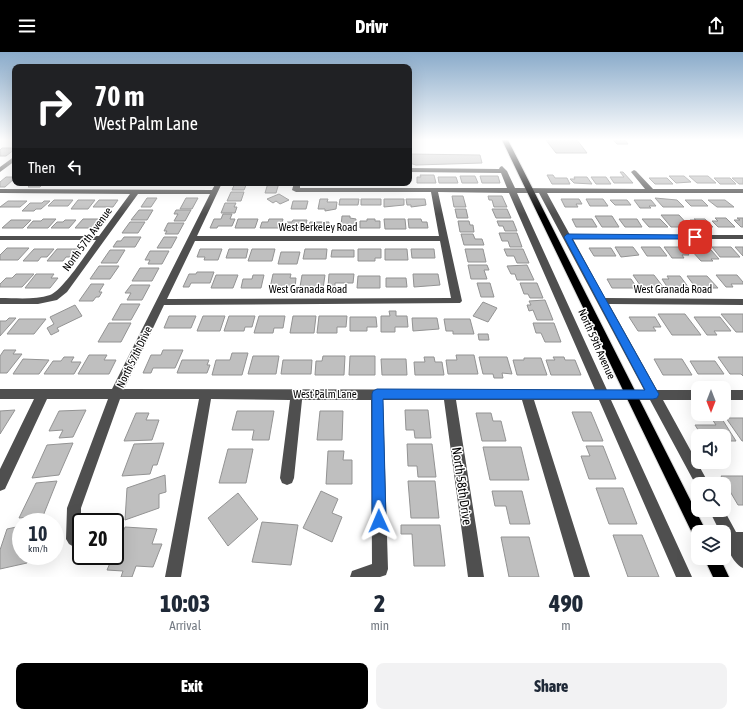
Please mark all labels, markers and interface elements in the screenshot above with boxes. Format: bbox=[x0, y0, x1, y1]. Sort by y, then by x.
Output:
icon: menu bbox=[16, 15, 38, 37]
icon: share bbox=[705, 15, 727, 37]
text: Drivr bbox=[355, 16, 388, 37]
icon: right bbox=[28, 80, 80, 132]
text: 70 m bbox=[94, 80, 144, 112]
text: West Palm Lane bbox=[94, 113, 198, 134]
icon: left bbox=[64, 156, 86, 178]
text: Then bbox=[28, 159, 56, 176]
street label: North 57th Avenue bbox=[60, 205, 114, 273]
pin bbox=[678, 220, 712, 254]
street label: West Berkeley Road bbox=[279, 221, 358, 233]
icon: arrive bbox=[684, 226, 706, 248]
street label: West Granada Road bbox=[269, 283, 347, 295]
street label: West Granada Road bbox=[634, 283, 712, 295]
street label: North 59th Avenue bbox=[576, 307, 618, 381]
street label: North 57th Drive bbox=[114, 324, 154, 390]
north arrow bbox=[691, 381, 731, 421]
map controls bbox=[691, 381, 731, 565]
street label: West Palm Lane bbox=[293, 388, 357, 400]
button: sound bbox=[691, 429, 731, 469]
street label: North 58th Drive bbox=[449, 446, 475, 526]
button: search bbox=[691, 477, 731, 517]
position arrow bbox=[358, 500, 400, 542]
speed limit sign: 20 bbox=[72, 513, 124, 565]
text: 10 bbox=[29, 522, 47, 545]
button: layers bbox=[691, 525, 731, 565]
text: km/h bbox=[28, 543, 48, 554]
text: 10:03 bbox=[160, 590, 210, 617]
text: 2 bbox=[374, 590, 385, 617]
text: 490 bbox=[549, 590, 583, 617]
text: Arrival bbox=[169, 618, 201, 633]
text: min bbox=[370, 618, 389, 633]
text: m bbox=[561, 618, 571, 633]
button: Exit bbox=[16, 663, 368, 709]
button: Share bbox=[376, 663, 727, 709]

